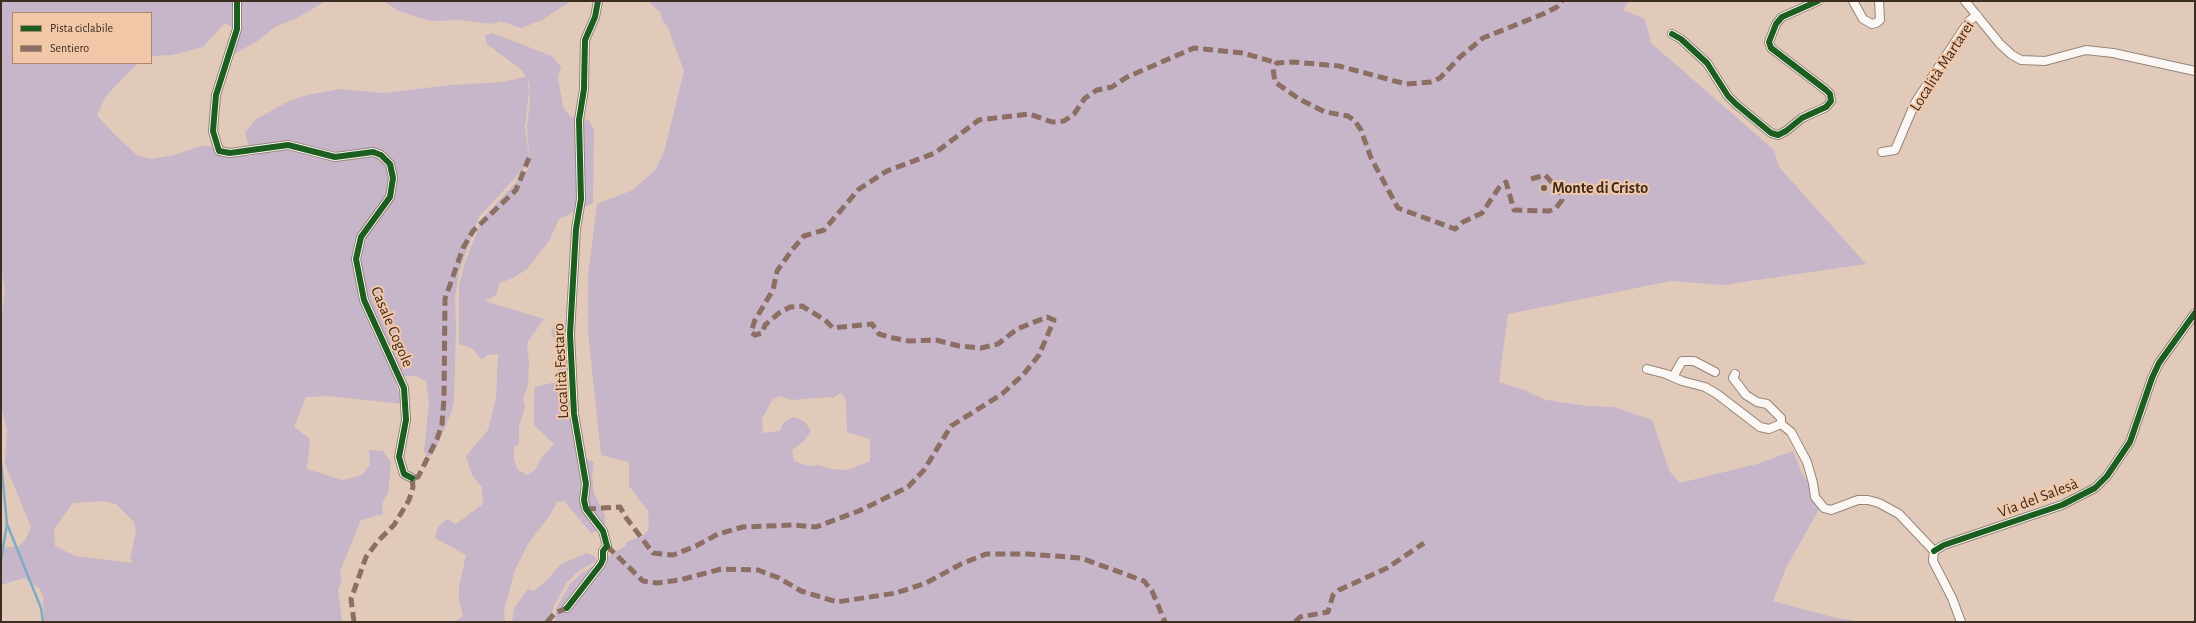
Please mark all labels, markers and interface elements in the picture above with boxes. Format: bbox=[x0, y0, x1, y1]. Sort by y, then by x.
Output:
legend bbox=[12, 12, 152, 64]
street label: Località Martarei bbox=[1906, 17, 1978, 115]
text: Pista ciclabile bbox=[50, 22, 113, 34]
text: Sentiero bbox=[50, 42, 89, 54]
place label: Monte di Cristo bbox=[1552, 178, 1648, 198]
marker: Monte di Cristo bbox=[1539, 183, 1549, 193]
street label: Casale Cogole bbox=[366, 284, 418, 370]
street label: Località Festaro bbox=[549, 323, 573, 419]
street label: Via del Salesà bbox=[1995, 474, 2081, 522]

